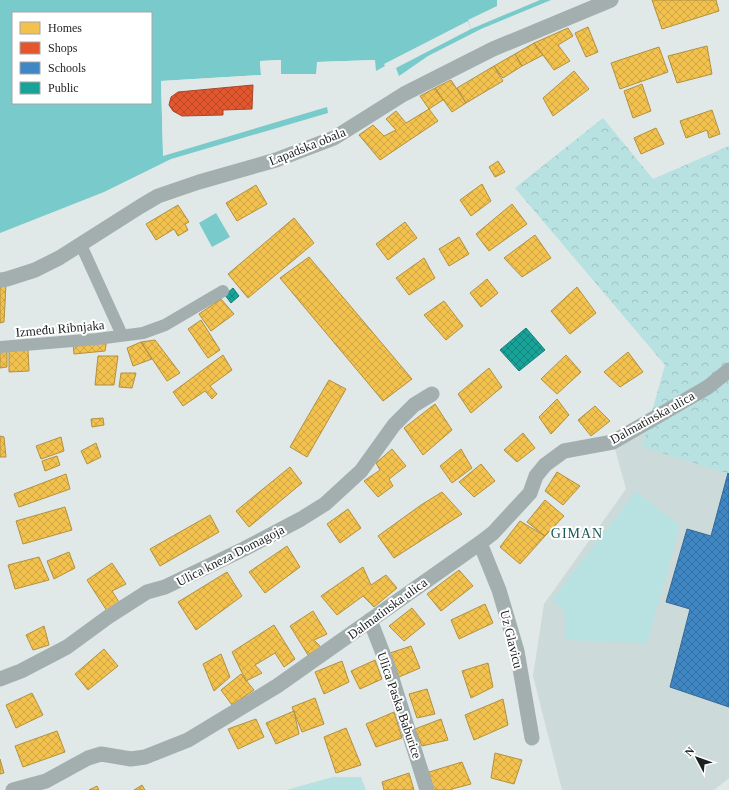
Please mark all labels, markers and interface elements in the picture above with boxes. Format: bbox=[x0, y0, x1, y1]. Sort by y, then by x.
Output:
legend bbox=[12, 12, 152, 104]
text: Homes bbox=[48, 21, 82, 35]
text: Shops bbox=[48, 41, 78, 55]
text: Schools bbox=[48, 61, 86, 75]
text: Public bbox=[48, 81, 79, 95]
street label: Lapadska obala bbox=[267, 124, 348, 169]
street label: Između Ribnjaka bbox=[15, 317, 105, 340]
street label: Dalmatinska ulica bbox=[607, 388, 697, 447]
street label: Ulica kneza Domagoja bbox=[174, 522, 287, 589]
district label: GIMAN bbox=[551, 526, 603, 541]
street label: Dalmatinska ulica bbox=[345, 575, 430, 642]
street label: Uz Glavicu bbox=[497, 608, 526, 670]
street label: Ulica Paska Baburice bbox=[374, 650, 425, 761]
north arrow bbox=[677, 738, 717, 778]
text: N bbox=[682, 744, 697, 758]

